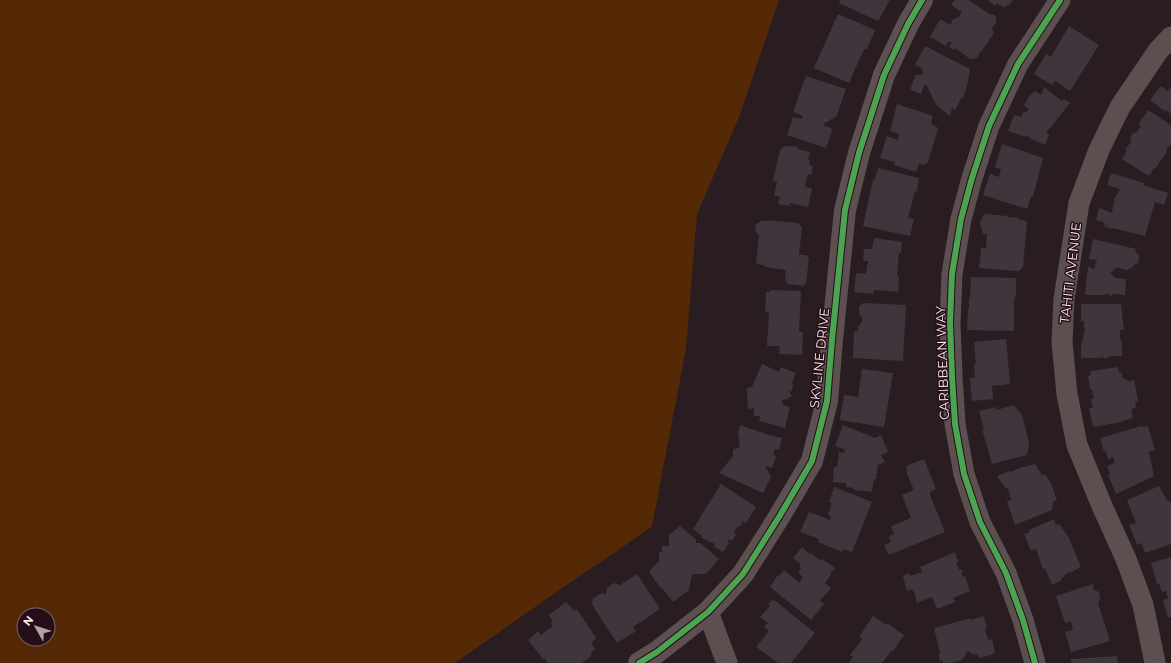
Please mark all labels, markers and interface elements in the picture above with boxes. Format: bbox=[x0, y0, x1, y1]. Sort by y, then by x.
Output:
street label: TAHITI AVENUE bbox=[1056, 222, 1084, 324]
street label: CARIBBEAN WAY bbox=[932, 305, 952, 420]
street label: SKYLINE DRIVE bbox=[806, 307, 832, 409]
north arrow bbox=[16, 607, 56, 647]
text: N bbox=[20, 613, 36, 629]

